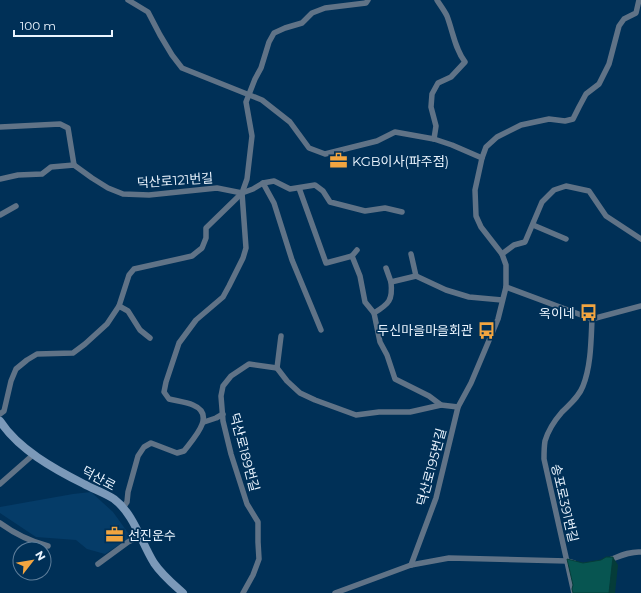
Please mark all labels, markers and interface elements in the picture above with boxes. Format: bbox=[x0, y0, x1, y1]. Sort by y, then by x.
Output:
scale bar bbox=[14, 12, 112, 38]
text: 100 m bbox=[20, 18, 56, 33]
office icon: KGB이사(파주점) bbox=[329, 151, 349, 171]
place label: KGB이사(파주점) bbox=[352, 153, 449, 169]
street label: 덕산로121번길 bbox=[136, 169, 214, 191]
bus stop icon: 옥이네 bbox=[578, 303, 598, 323]
place label: 옥이네 bbox=[539, 305, 575, 321]
bus stop icon: 두신마을마을회관 bbox=[476, 320, 496, 340]
place label: 두신마을마을회관 bbox=[377, 322, 473, 338]
street label: 덕산로189번길 bbox=[227, 411, 263, 493]
street label: 덕산로195번길 bbox=[413, 426, 449, 508]
street label: 송포로391번길 bbox=[548, 462, 582, 544]
street label: 덕산로 bbox=[79, 463, 119, 494]
office icon: 선진운수 bbox=[105, 525, 125, 545]
place label: 선진운수 bbox=[128, 527, 176, 543]
north arrow bbox=[12, 541, 52, 581]
text: N bbox=[32, 548, 49, 563]

